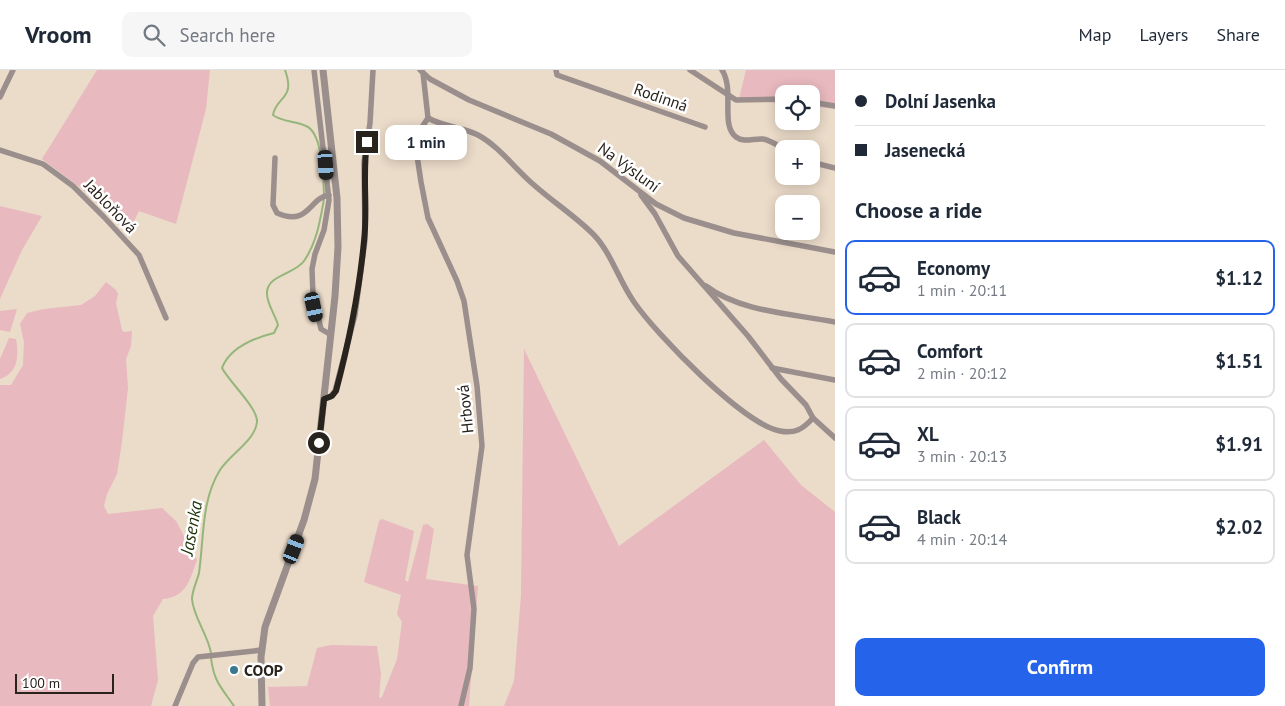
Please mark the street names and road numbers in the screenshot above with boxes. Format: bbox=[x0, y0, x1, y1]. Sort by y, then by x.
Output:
street label: Rodinná bbox=[631, 78, 691, 116]
street label: Na Výsluní bbox=[594, 138, 664, 196]
street label: Jabloňová bbox=[80, 174, 142, 237]
street label: Hrbová bbox=[453, 384, 477, 434]

